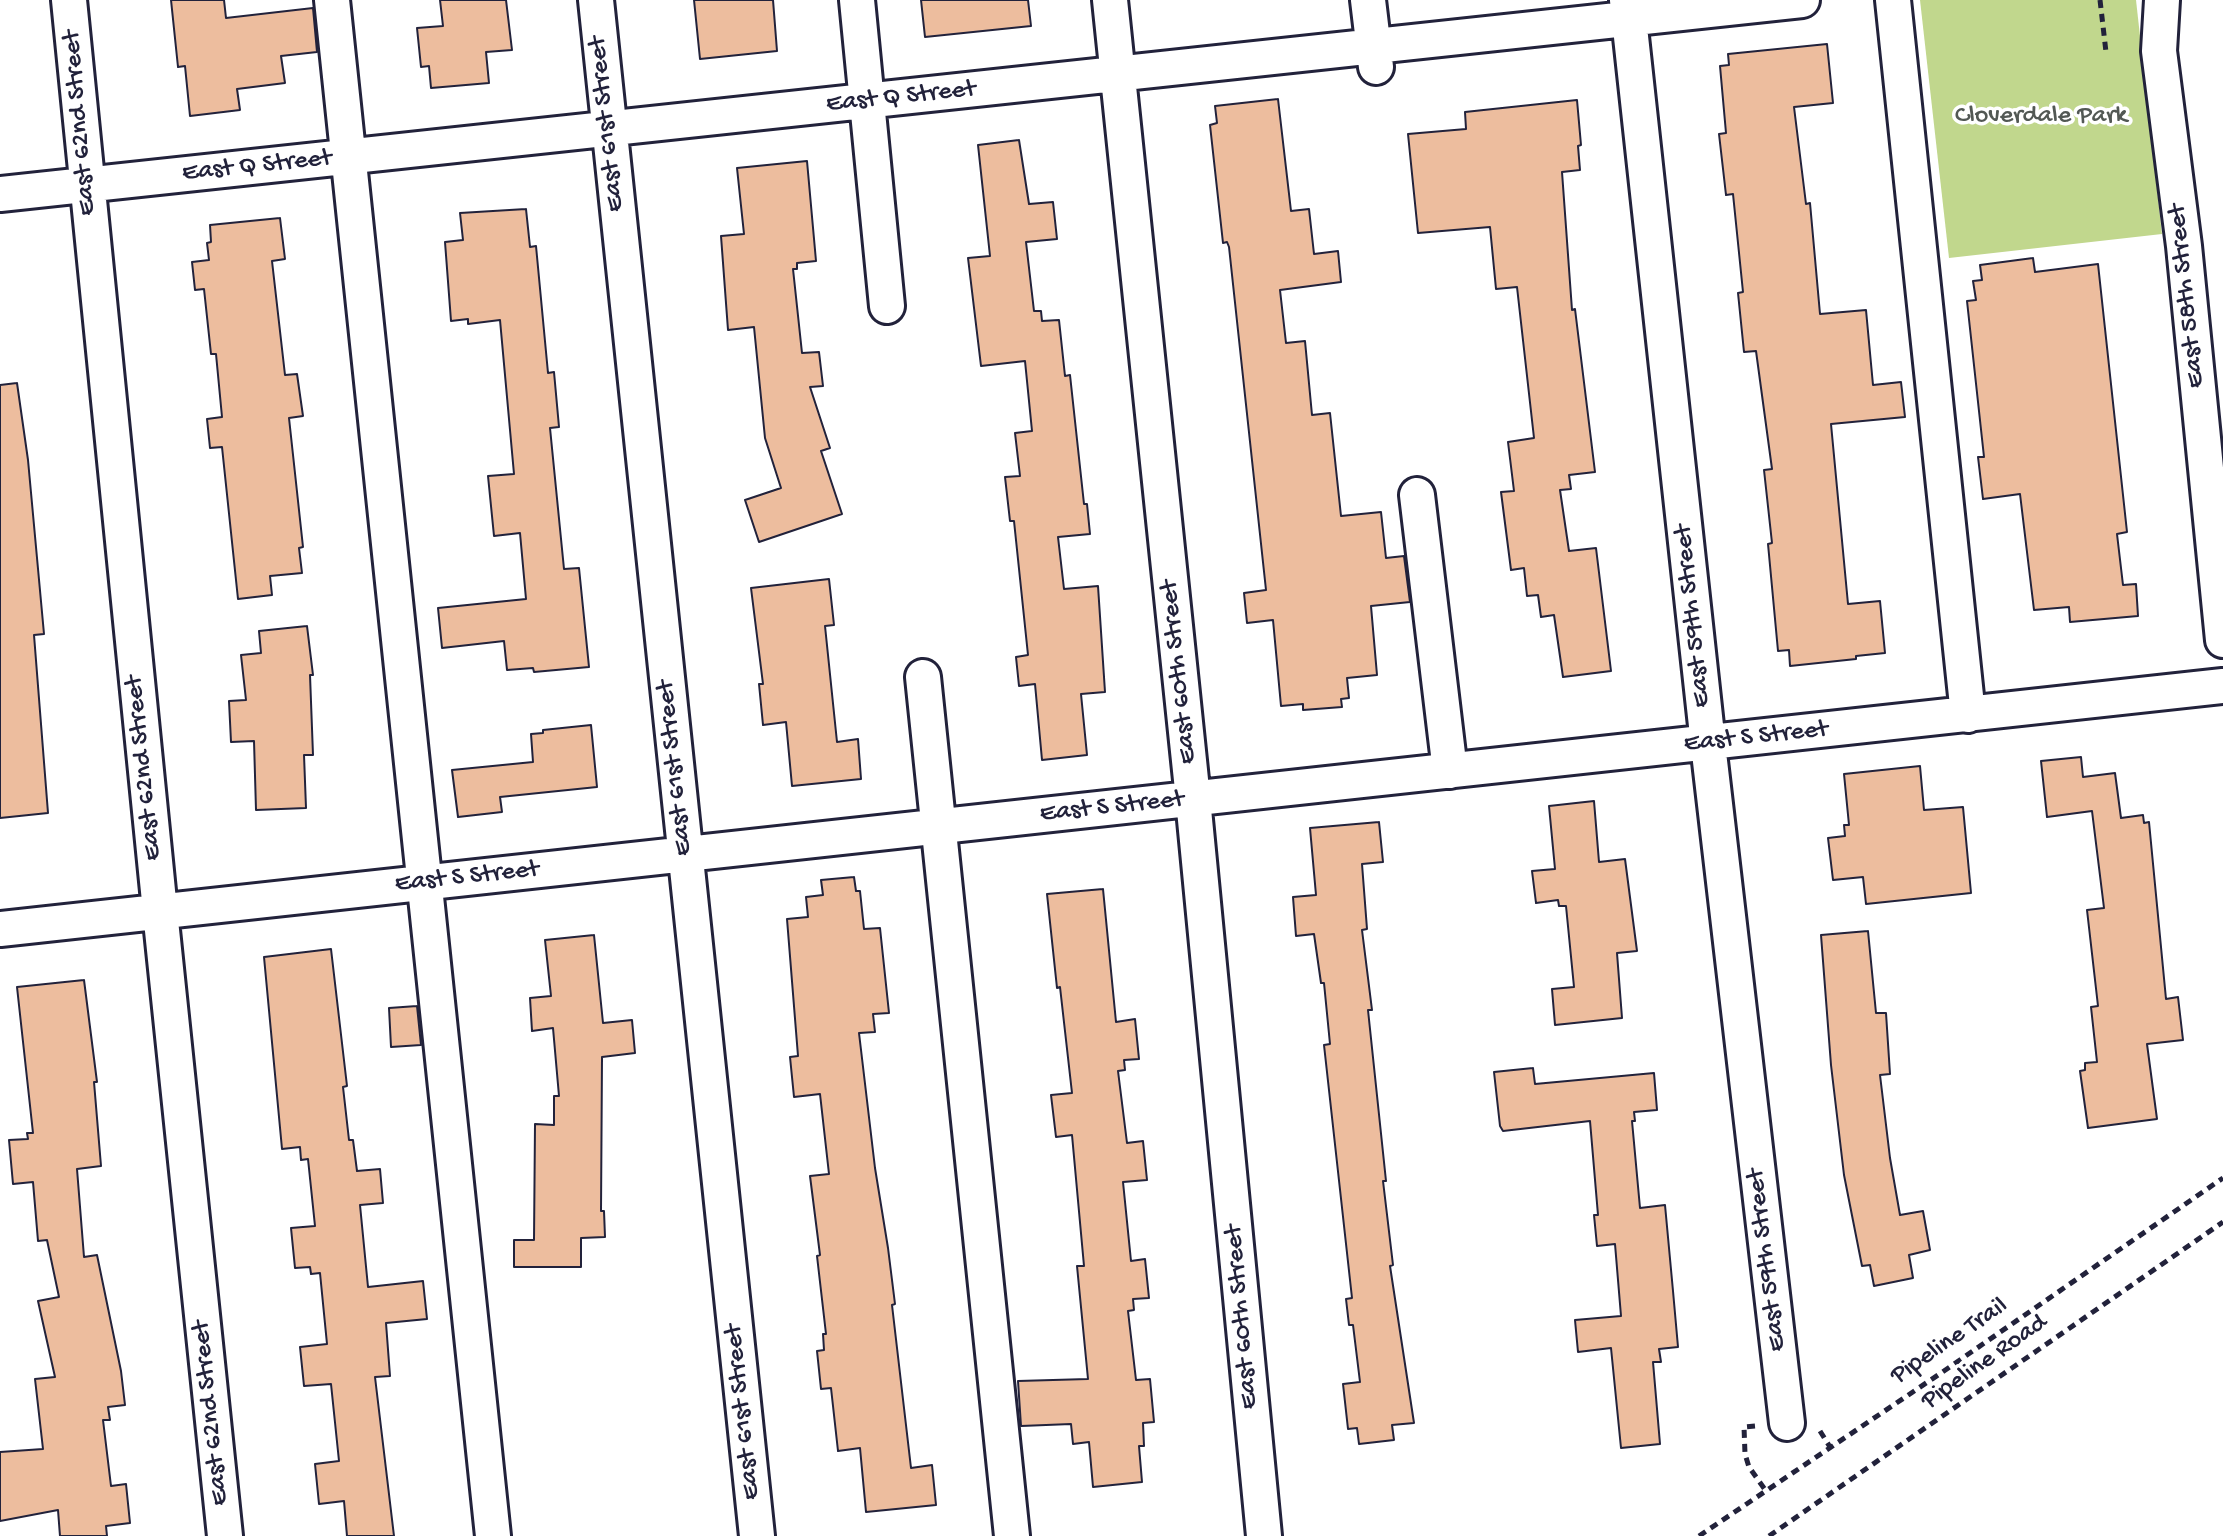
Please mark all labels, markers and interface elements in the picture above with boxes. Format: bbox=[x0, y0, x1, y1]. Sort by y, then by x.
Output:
street label: East 62nd Street bbox=[57, 29, 105, 217]
street label: East 61st Street bbox=[583, 35, 633, 213]
street label: East Q Street bbox=[825, 75, 977, 121]
park label: Cloverdale Park bbox=[1955, 101, 2127, 133]
street label: East Q Street bbox=[181, 144, 333, 190]
street label: East 58th Street bbox=[2163, 202, 2213, 390]
street label: East 59th Street bbox=[1669, 523, 1719, 709]
street label: East 60th Street bbox=[1155, 578, 1205, 766]
street label: East 62nd Street bbox=[120, 674, 170, 862]
street label: East 61st Street bbox=[651, 679, 701, 857]
street label: East S Street bbox=[1683, 715, 1829, 761]
street label: East S Street bbox=[1039, 785, 1185, 831]
street label: East S Street bbox=[394, 855, 540, 901]
street label: East 59th Street bbox=[1741, 1167, 1795, 1353]
street label: East 60th Street bbox=[1219, 1224, 1267, 1410]
street label: Pipeline Trail bbox=[1886, 1291, 2014, 1393]
street label: Pipeline Road bbox=[1916, 1308, 2054, 1418]
street label: East 62nd Street bbox=[187, 1319, 237, 1507]
street label: East 61st Street bbox=[719, 1323, 769, 1501]

